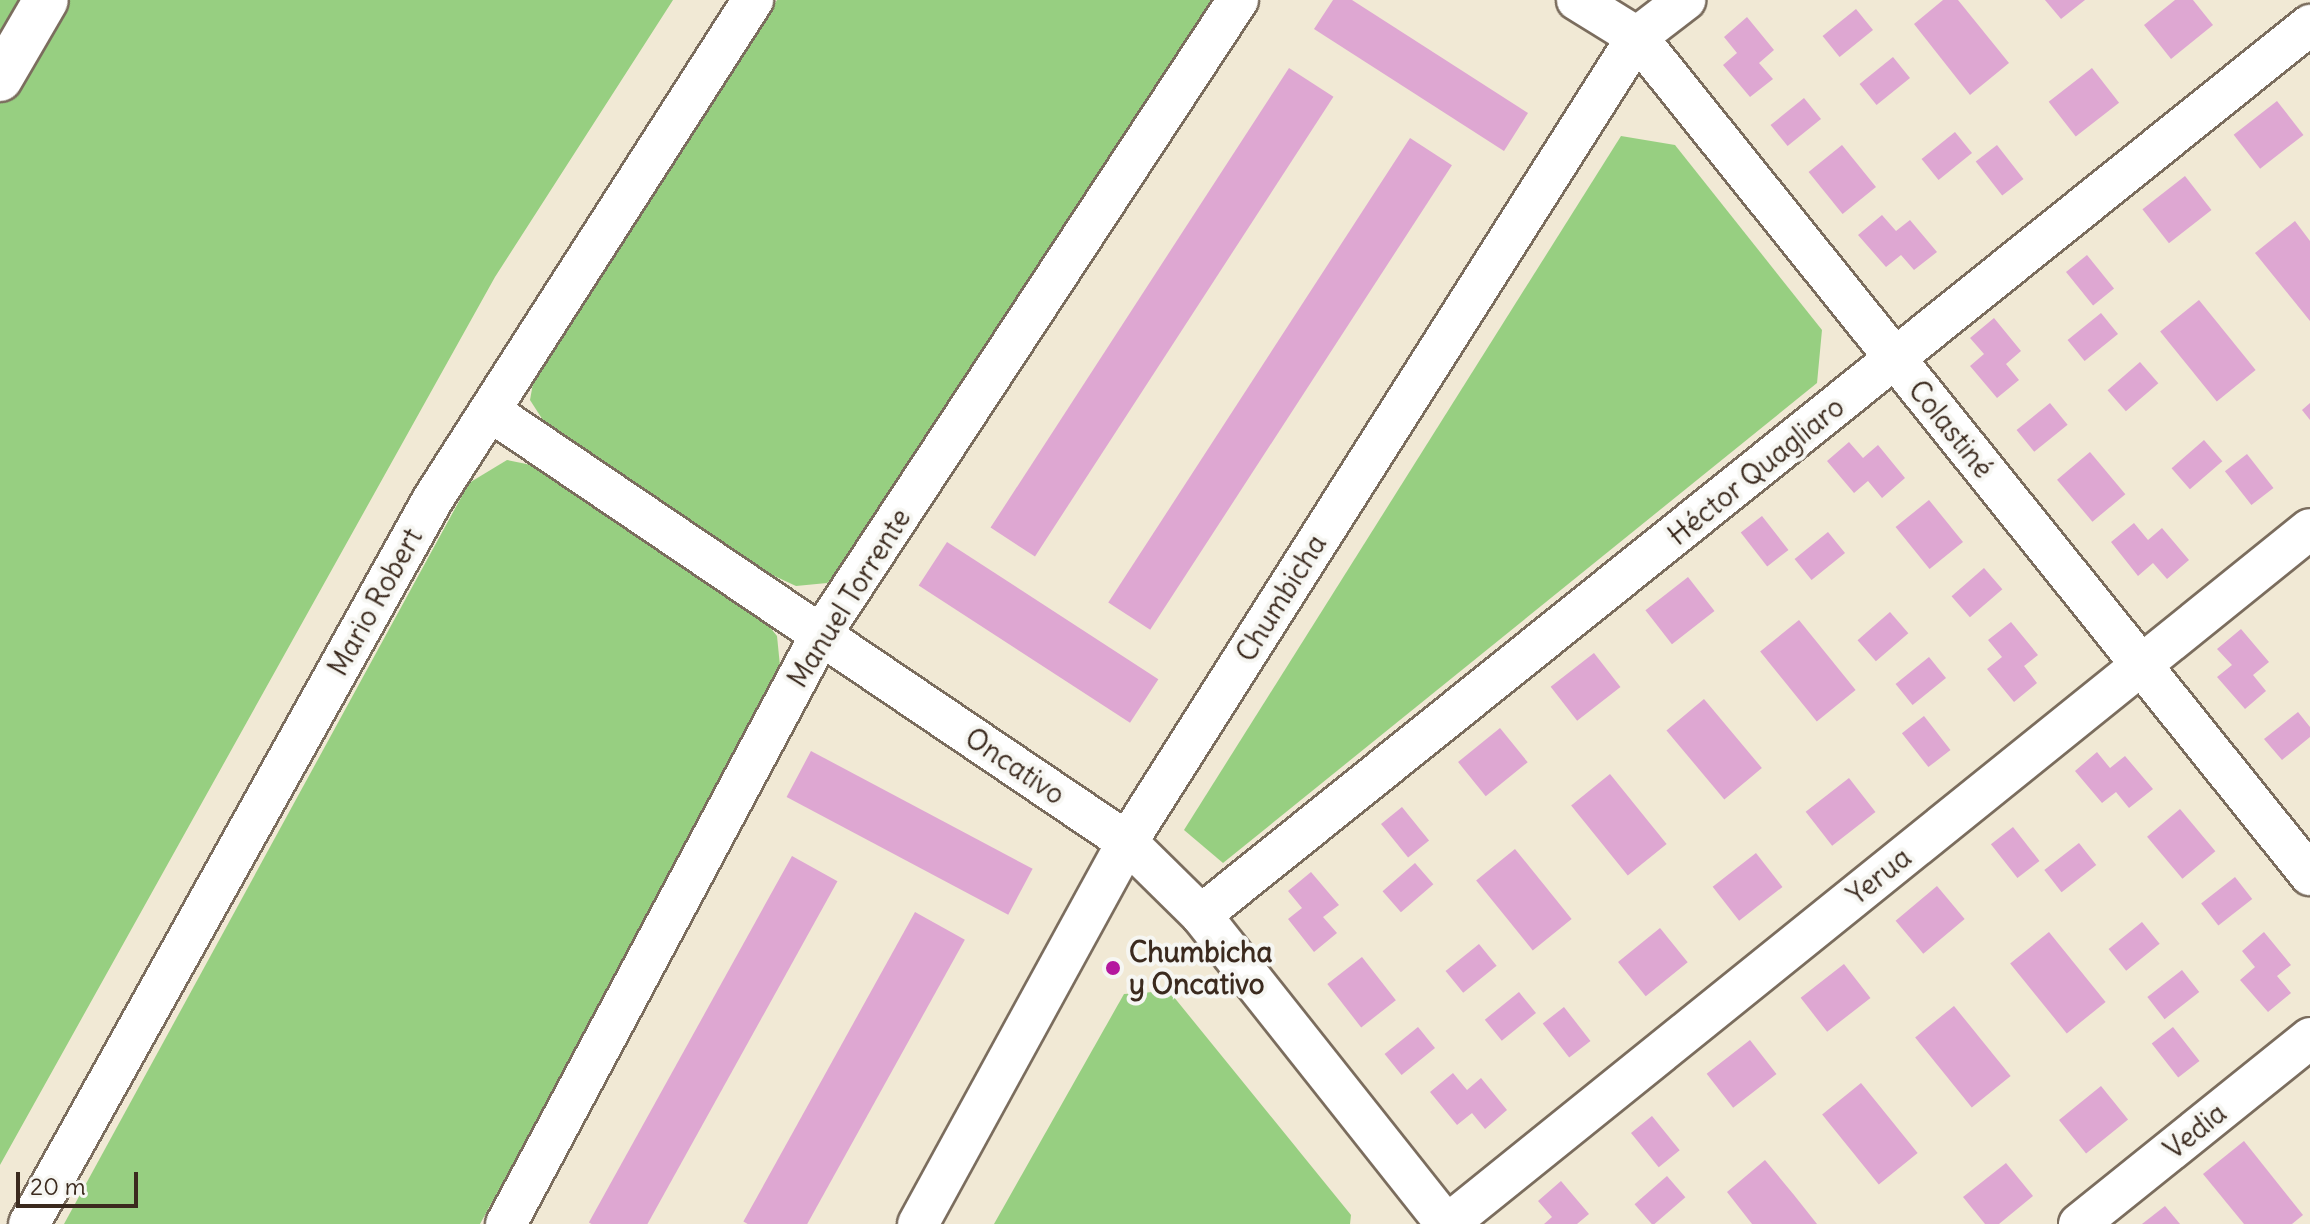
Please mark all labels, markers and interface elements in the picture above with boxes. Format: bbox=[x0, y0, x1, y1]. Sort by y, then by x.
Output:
street label: Colastiné bbox=[1901, 373, 2001, 485]
street label: Héctor Quagliaro bbox=[1661, 390, 1851, 552]
street label: Manuel Torrente bbox=[781, 502, 917, 694]
street label: Mario Robert bbox=[321, 522, 429, 682]
street label: Chumbicha bbox=[1229, 528, 1333, 668]
street label: Oncativo bbox=[959, 720, 1071, 812]
street label: Yerua bbox=[1840, 840, 1918, 912]
place label: Chumbicha y Oncativo bbox=[1129, 935, 1272, 1001]
marker: Chumbicha y Oncativo bbox=[1104, 959, 1122, 977]
street label: Vedia bbox=[2157, 1096, 2233, 1166]
scale bar bbox=[20, 1156, 142, 1206]
text: 20 m bbox=[30, 1171, 86, 1201]

